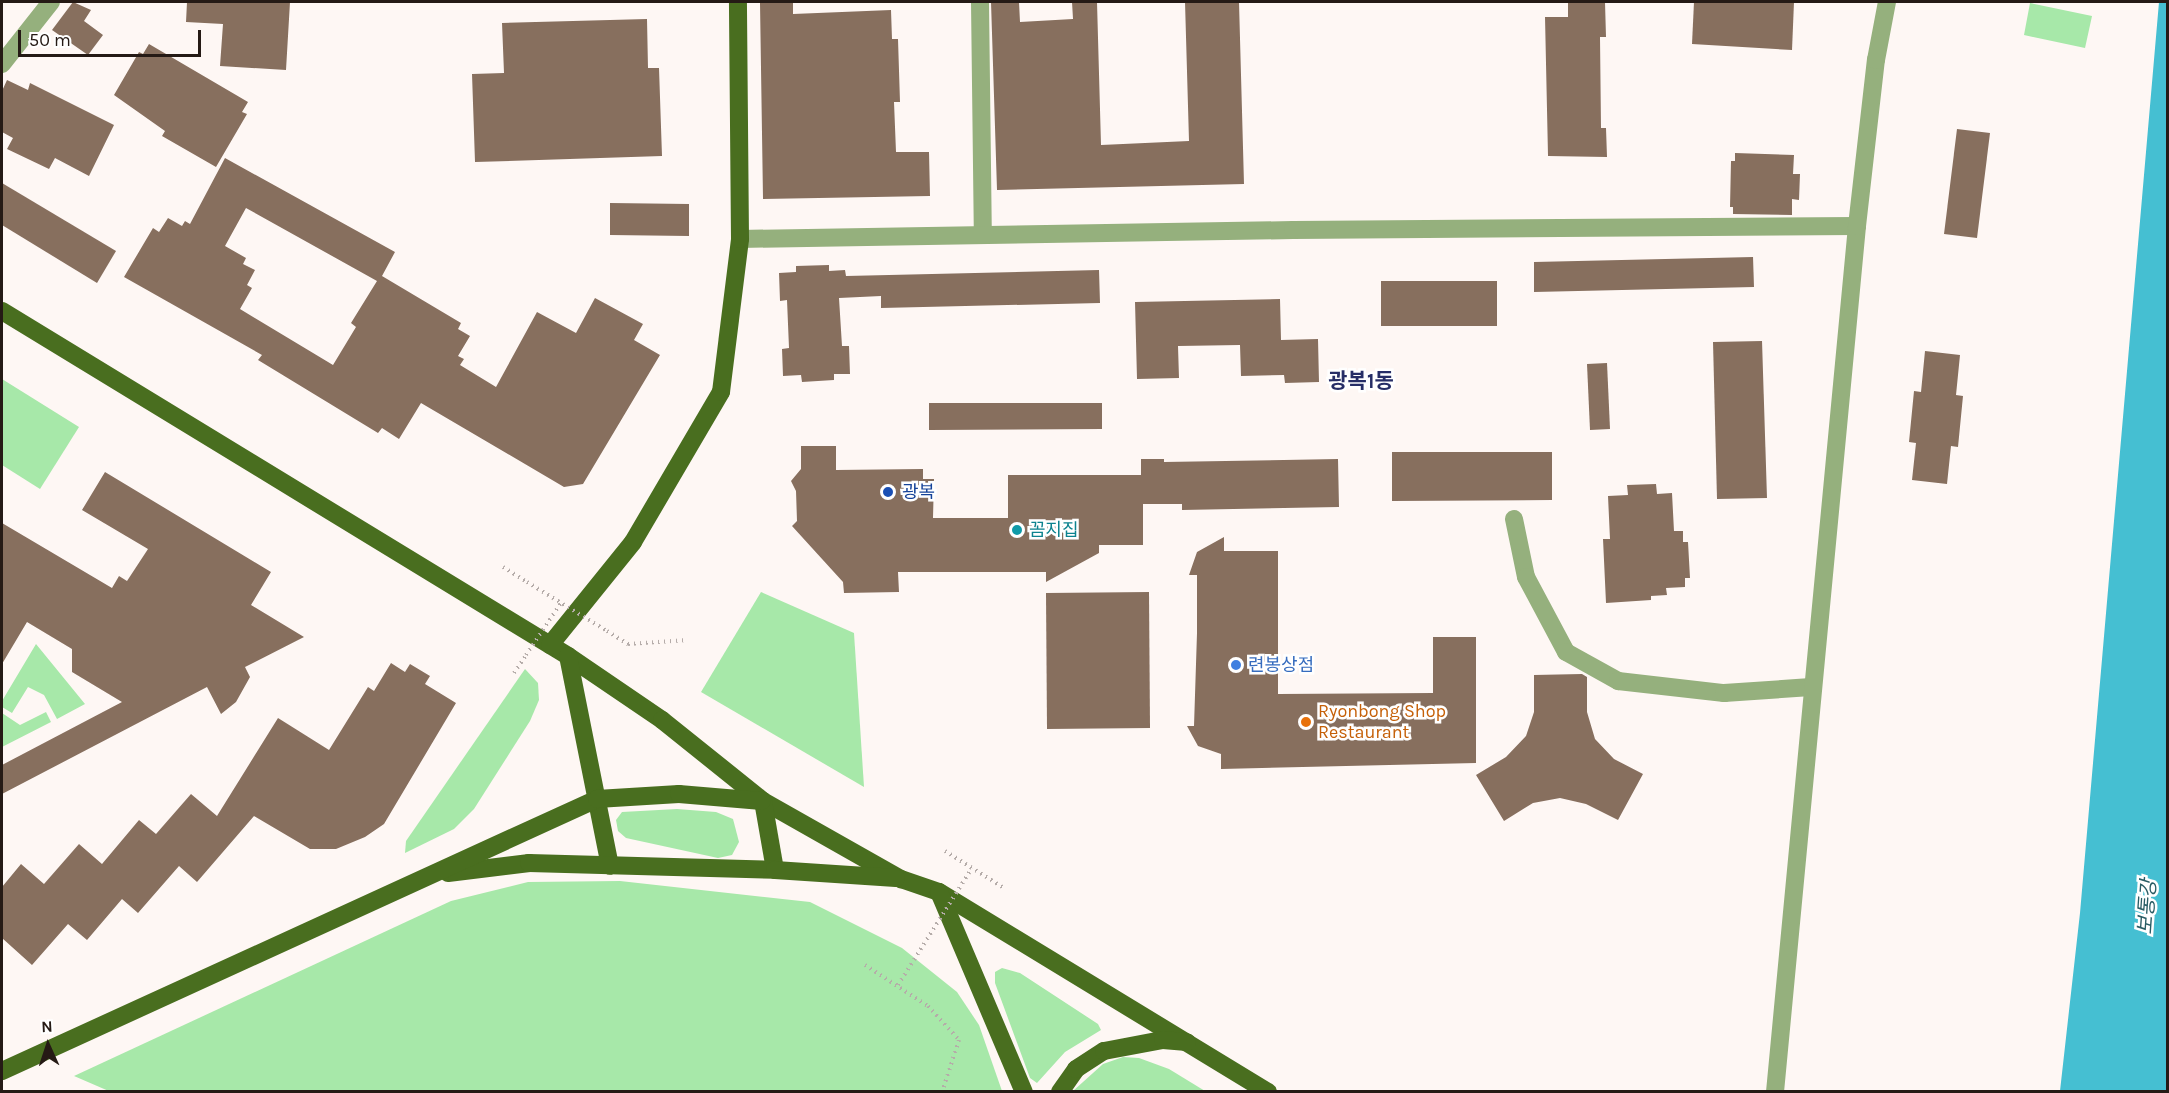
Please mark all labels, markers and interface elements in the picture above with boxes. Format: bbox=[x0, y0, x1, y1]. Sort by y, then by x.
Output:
scale bar bbox=[21, 18, 204, 56]
text: 50 m bbox=[29, 29, 71, 51]
district label: 광복1동 bbox=[1328, 368, 1394, 394]
place label: 광복 bbox=[902, 481, 935, 503]
marker: 광복 bbox=[879, 483, 897, 501]
place label: 꼼지집 bbox=[1029, 519, 1079, 541]
marker: 꼼지집 bbox=[1010, 523, 1024, 537]
place label: 련봉상점 bbox=[1248, 654, 1314, 676]
marker: 련봉상점 bbox=[1229, 658, 1243, 672]
place label: Ryonbong Shop Restaurant bbox=[1318, 701, 1446, 744]
marker: Ryonbong Shop Restaurant bbox=[1299, 715, 1313, 729]
water label: 보통강 bbox=[2133, 879, 2161, 935]
north arrow bbox=[18, 1015, 78, 1075]
text: N bbox=[41, 1017, 53, 1036]

